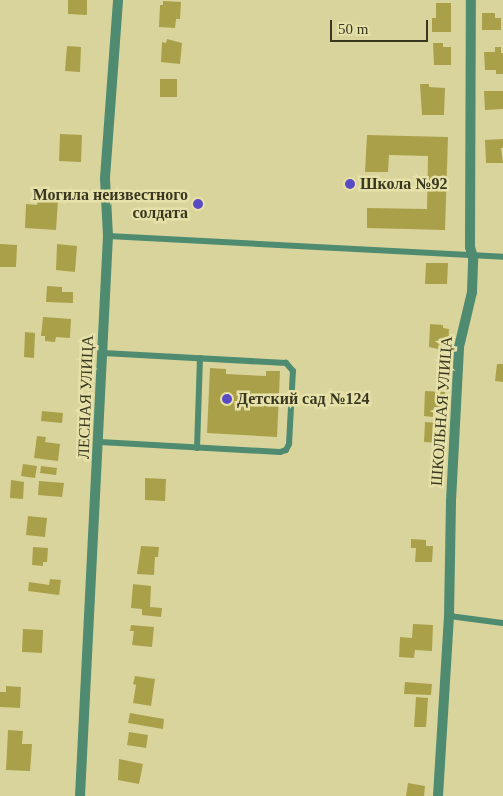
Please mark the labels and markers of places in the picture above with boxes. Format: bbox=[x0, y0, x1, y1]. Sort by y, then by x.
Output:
place label: Школа №92 bbox=[360, 174, 447, 194]
marker: Школа №92 bbox=[344, 178, 356, 190]
place label: Могила неизвестного солдата bbox=[33, 185, 188, 223]
marker: Могила неизвестного солдата bbox=[192, 198, 204, 210]
place label: Детский сад №124 bbox=[237, 389, 370, 409]
marker: Детский сад №124 bbox=[221, 393, 233, 405]

